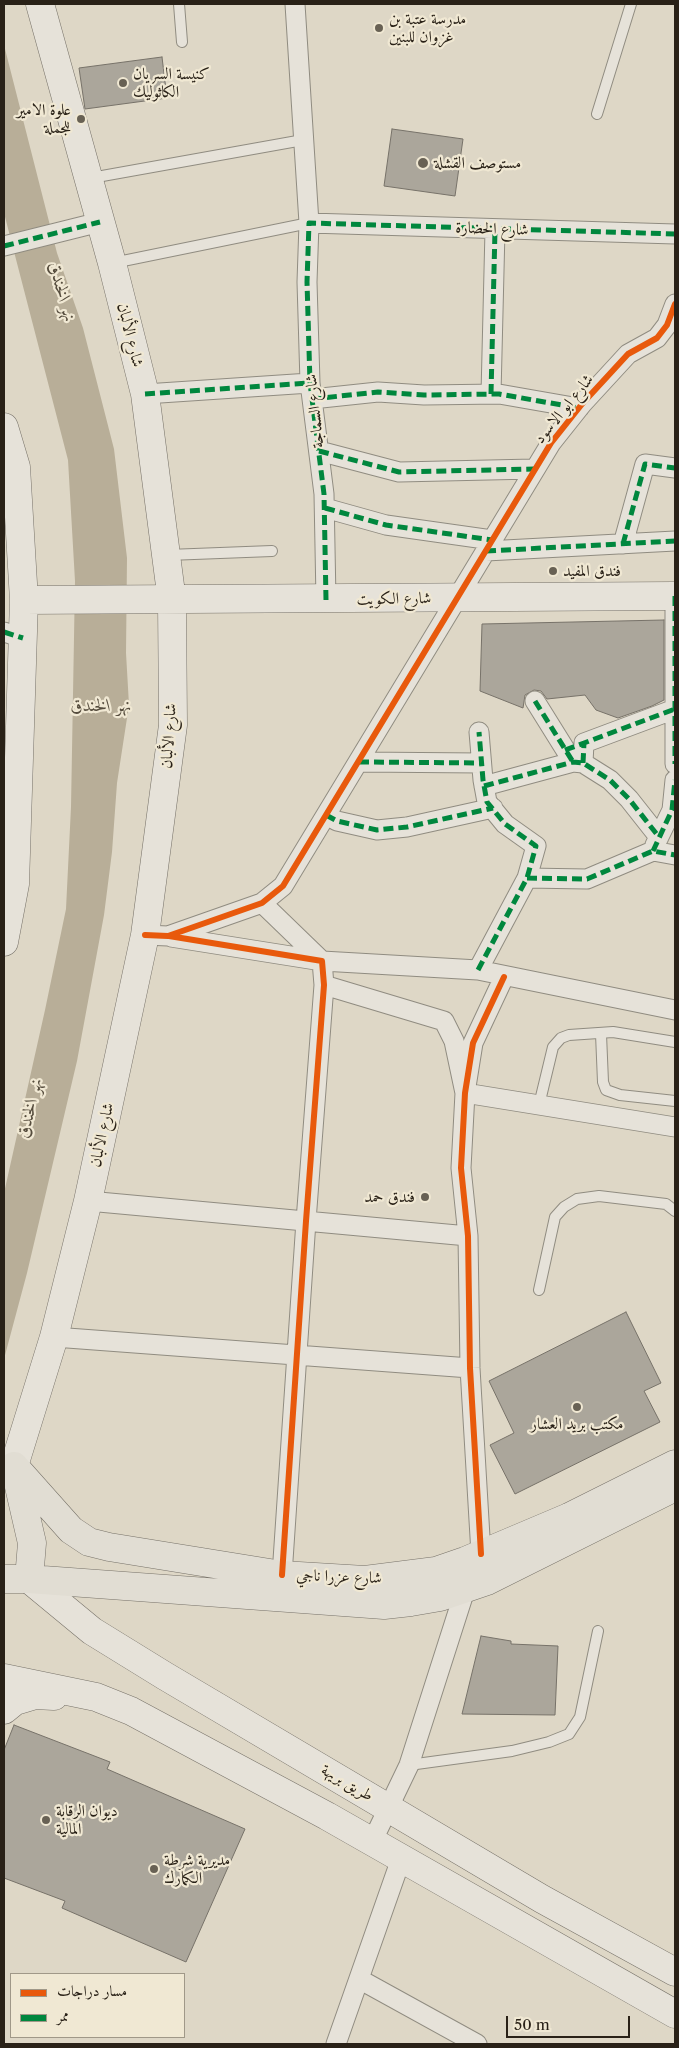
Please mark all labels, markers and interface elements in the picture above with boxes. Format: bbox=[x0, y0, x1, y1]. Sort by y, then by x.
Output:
place label: مدرسة عتبة بن غزوان للبنين bbox=[389, 9, 466, 47]
marker: مدرسة عتبة بن غزوان للبنين bbox=[373, 22, 385, 34]
place label: كنيسة السريان الكاثوليك bbox=[133, 64, 210, 102]
marker: كنيسة السريان الكاثوليك bbox=[117, 77, 129, 89]
place label: علوة الامير للجملة bbox=[17, 100, 71, 138]
marker: علوة الامير للجملة bbox=[75, 113, 87, 125]
place label: مستوصف القشلة bbox=[434, 153, 521, 173]
marker: مستوصف القشلة bbox=[416, 156, 430, 170]
street label: شارع الخضارة bbox=[455, 218, 529, 240]
water label: نهر الخندق bbox=[43, 260, 81, 324]
street label: شارع الألبان bbox=[113, 301, 147, 369]
street label: شارع ابو الاسود bbox=[530, 370, 598, 448]
street label: شارع السماجة bbox=[302, 373, 328, 449]
place label: فندق المفيد bbox=[563, 561, 621, 581]
marker: فندق المفيد bbox=[547, 565, 559, 577]
street label: شارع الكويت bbox=[357, 589, 431, 609]
water label: نهر الخندق bbox=[70, 695, 132, 717]
street label: شارع الألبان bbox=[157, 703, 181, 769]
water label: نهر الخندق bbox=[13, 1076, 47, 1140]
street label: شارع الألبان bbox=[86, 1101, 118, 1169]
place label: فندق حمد bbox=[364, 1187, 415, 1207]
marker: فندق حمد bbox=[419, 1191, 431, 1203]
marker: مكتب بريد العشار bbox=[571, 1401, 583, 1413]
place label: مكتب بريد العشار bbox=[531, 1414, 623, 1434]
street label: شارع عزرا ناجي bbox=[296, 1566, 382, 1588]
street label: طريق بريهة bbox=[318, 1760, 376, 1806]
place label: ديوان الرقابة المالية bbox=[56, 1801, 118, 1839]
marker: ديوان الرقابة المالية bbox=[40, 1814, 52, 1826]
place label: مديرية شرطة الكمارك bbox=[164, 1850, 230, 1888]
marker: مديرية شرطة الكمارك bbox=[148, 1863, 160, 1875]
legend bbox=[10, 1973, 185, 2038]
text: مسار دراجات bbox=[57, 1981, 127, 2000]
text: ممر bbox=[57, 2006, 69, 2025]
scale bar bbox=[509, 2006, 633, 2038]
text: 50 m bbox=[514, 2015, 550, 2034]

